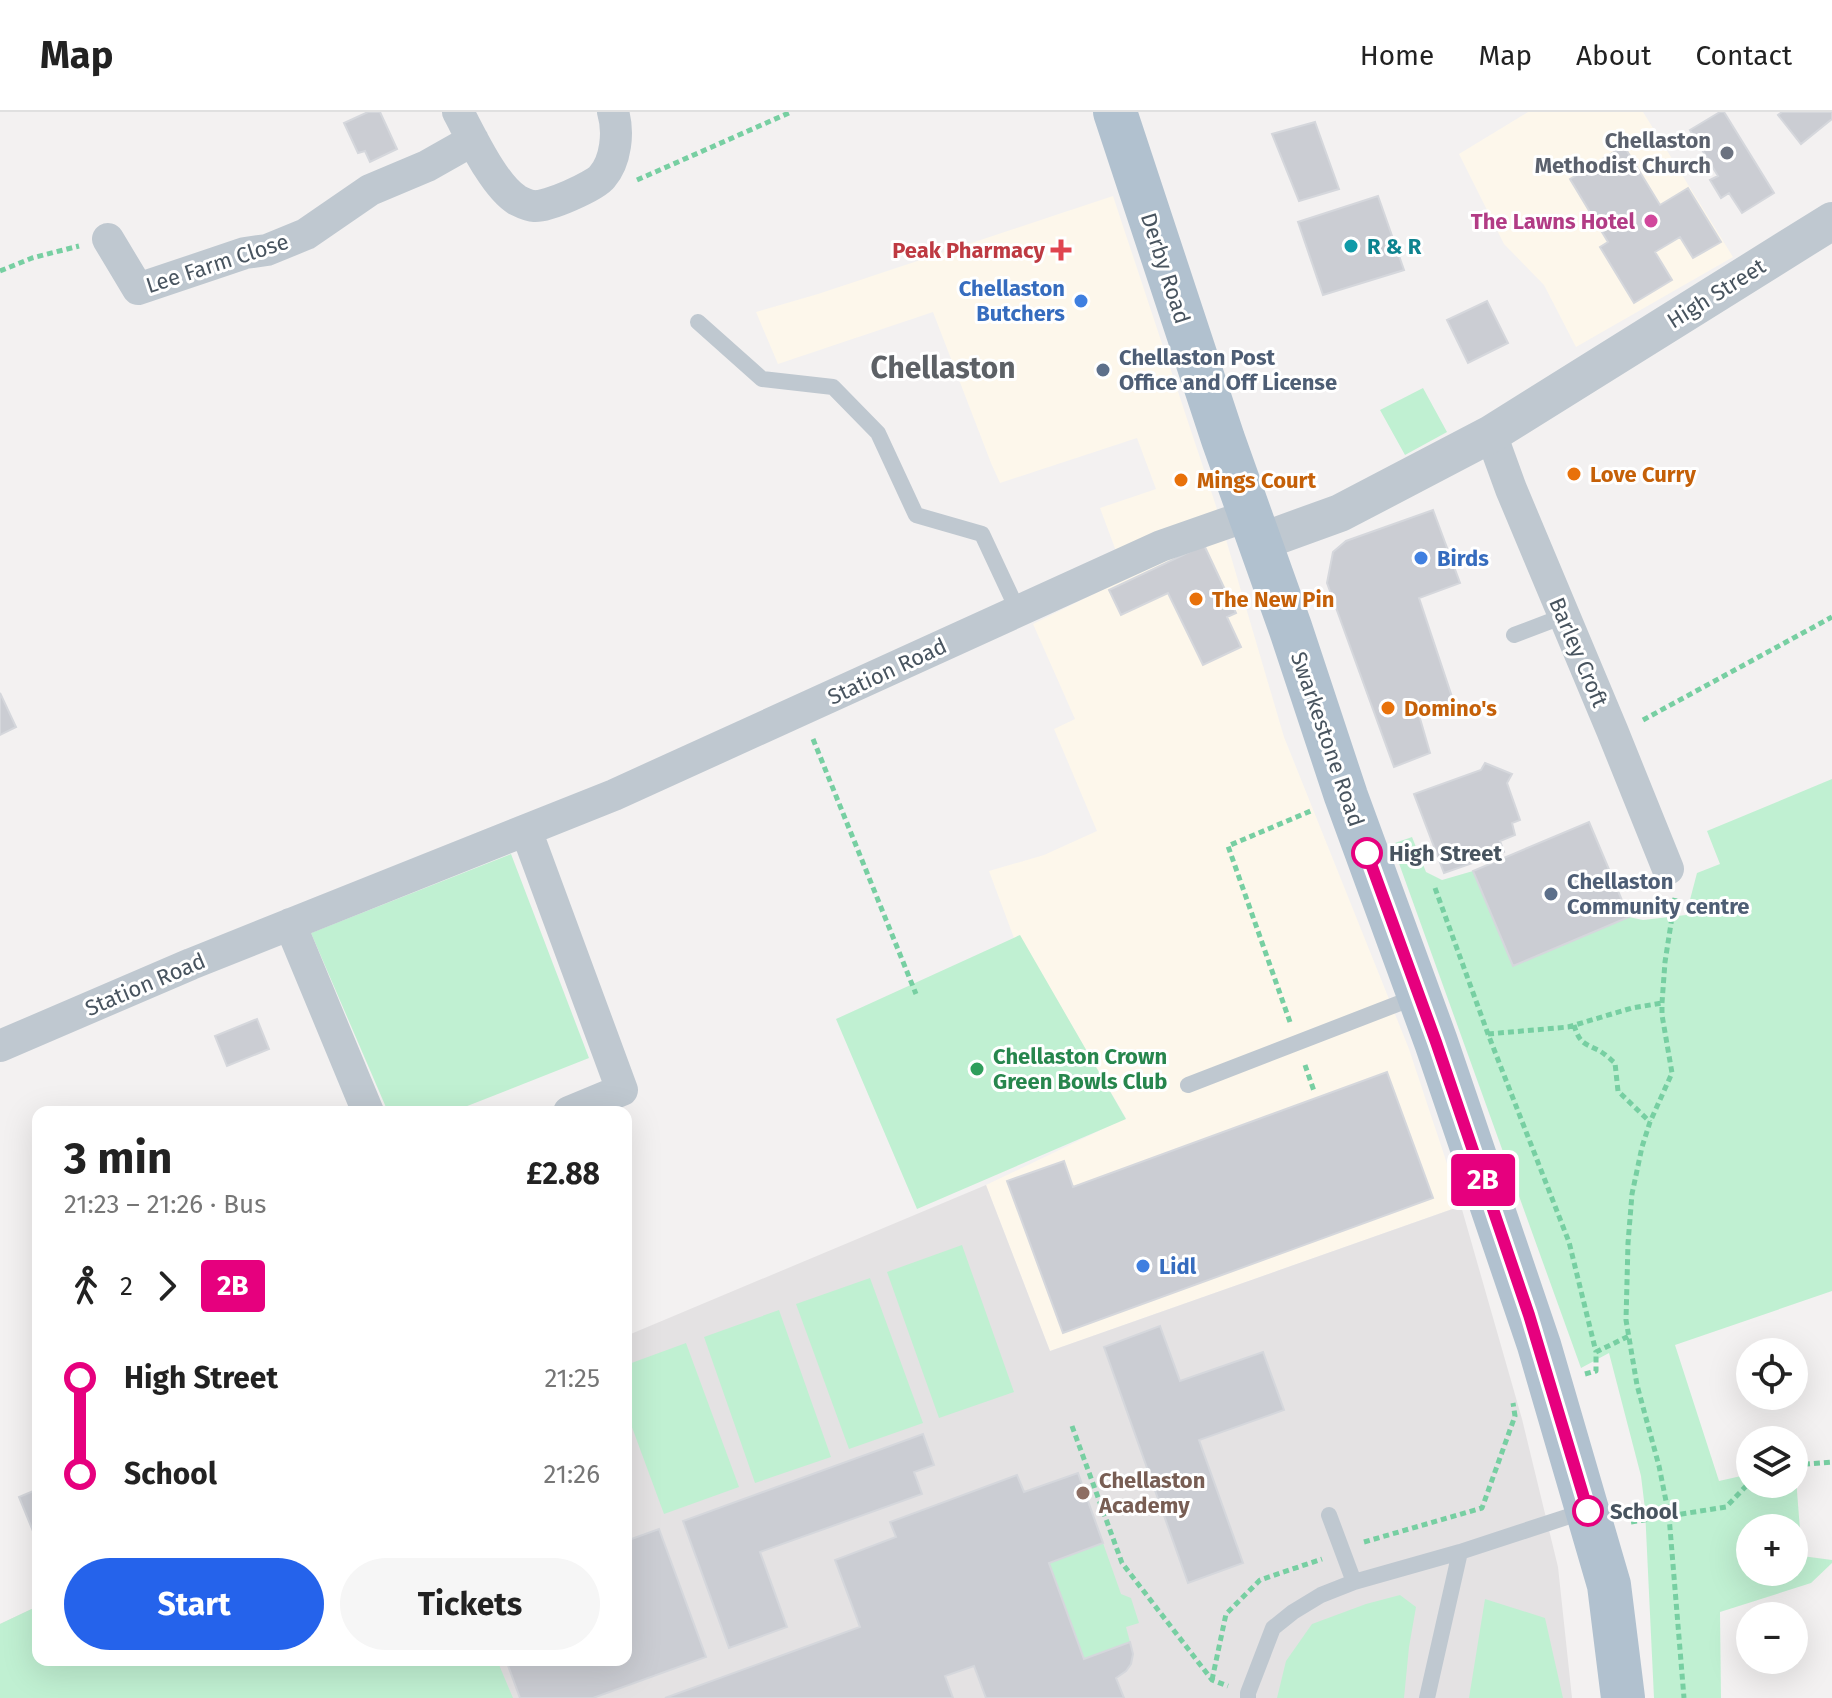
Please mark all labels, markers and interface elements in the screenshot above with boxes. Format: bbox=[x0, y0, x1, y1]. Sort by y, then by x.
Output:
text: Map bbox=[40, 32, 113, 78]
text: Home bbox=[1360, 39, 1434, 72]
text: Map bbox=[1478, 39, 1532, 72]
text: About bbox=[1576, 39, 1651, 72]
text: Contact bbox=[1695, 39, 1792, 72]
place label: Chellaston Methodist Church bbox=[1535, 127, 1711, 179]
marker: Chellaston Methodist Church bbox=[1718, 144, 1736, 162]
place label: The Lawns Hotel bbox=[1471, 208, 1635, 235]
street label: Derby Road bbox=[1135, 209, 1196, 327]
marker: The Lawns Hotel bbox=[1642, 212, 1660, 230]
street label: Lee Farm Close bbox=[142, 228, 292, 299]
place label: R & R bbox=[1367, 233, 1422, 260]
place label: Peak Pharmacy bbox=[892, 237, 1046, 264]
marker: R & R bbox=[1342, 237, 1360, 255]
marker: Peak Pharmacy bbox=[1052, 241, 1070, 259]
street label: High Street bbox=[1662, 253, 1771, 334]
place label: Chellaston Butchers bbox=[959, 275, 1065, 327]
marker: Chellaston Butchers bbox=[1072, 292, 1090, 310]
place label: Chellaston Post Office and Off License bbox=[1119, 344, 1337, 396]
district label: Chellaston bbox=[871, 350, 1016, 386]
marker: Chellaston Post Office and Off License bbox=[1094, 361, 1112, 379]
place label: Love Curry bbox=[1590, 461, 1696, 488]
marker: Love Curry bbox=[1565, 465, 1583, 483]
place label: Mings Court bbox=[1197, 467, 1316, 494]
marker: Mings Court bbox=[1172, 471, 1190, 489]
place label: Birds bbox=[1437, 545, 1489, 572]
marker: Birds bbox=[1412, 549, 1430, 567]
place label: The New Pin bbox=[1212, 586, 1334, 613]
marker: The New Pin bbox=[1187, 590, 1205, 608]
street label: Barley Croft bbox=[1543, 593, 1614, 711]
street label: Station Road bbox=[823, 632, 951, 711]
street label: Swarkestone Road bbox=[1285, 648, 1370, 830]
place label: Domino's bbox=[1404, 695, 1497, 722]
marker: Domino's bbox=[1379, 699, 1397, 717]
marker: High Street bbox=[1352, 838, 1382, 868]
place label: High Street bbox=[1389, 840, 1502, 867]
place label: Chellaston Community centre bbox=[1567, 868, 1749, 920]
marker: Chellaston Community centre bbox=[1542, 885, 1560, 903]
street label: Station Road bbox=[81, 947, 209, 1022]
place label: Chellaston Crown Green Bowls Club bbox=[993, 1043, 1168, 1095]
marker: Chellaston Crown Green Bowls Club bbox=[968, 1060, 986, 1078]
text: 3 min bbox=[64, 1132, 172, 1185]
line badge: 2B bbox=[1447, 1154, 1519, 1206]
text: £2.88 bbox=[526, 1156, 600, 1192]
text: 2B bbox=[1467, 1163, 1499, 1196]
text: 21:23 – 21:26 · Bus bbox=[64, 1189, 266, 1220]
place label: Lidl bbox=[1159, 1253, 1197, 1280]
marker: Lidl bbox=[1134, 1257, 1152, 1275]
icon: walk bbox=[64, 1264, 108, 1308]
icon: forward bbox=[145, 1264, 189, 1308]
text: 2B bbox=[217, 1269, 249, 1302]
text: 2 bbox=[120, 1271, 133, 1302]
map controls bbox=[1736, 1338, 1808, 1674]
button: locate bbox=[1736, 1338, 1808, 1410]
text: High Street bbox=[124, 1360, 278, 1396]
text: 21:25 bbox=[544, 1363, 600, 1394]
button: layers bbox=[1736, 1426, 1808, 1498]
text: School bbox=[124, 1456, 217, 1492]
text: 21:26 bbox=[544, 1459, 600, 1490]
place label: Chellaston Academy bbox=[1098, 1467, 1205, 1519]
marker: Chellaston Academy bbox=[1074, 1484, 1092, 1502]
marker: School bbox=[1573, 1496, 1603, 1526]
place label: School bbox=[1610, 1498, 1679, 1525]
button: + bbox=[1736, 1514, 1808, 1586]
button: Start bbox=[64, 1558, 324, 1650]
button: Tickets bbox=[340, 1558, 600, 1650]
button: − bbox=[1736, 1602, 1808, 1674]

